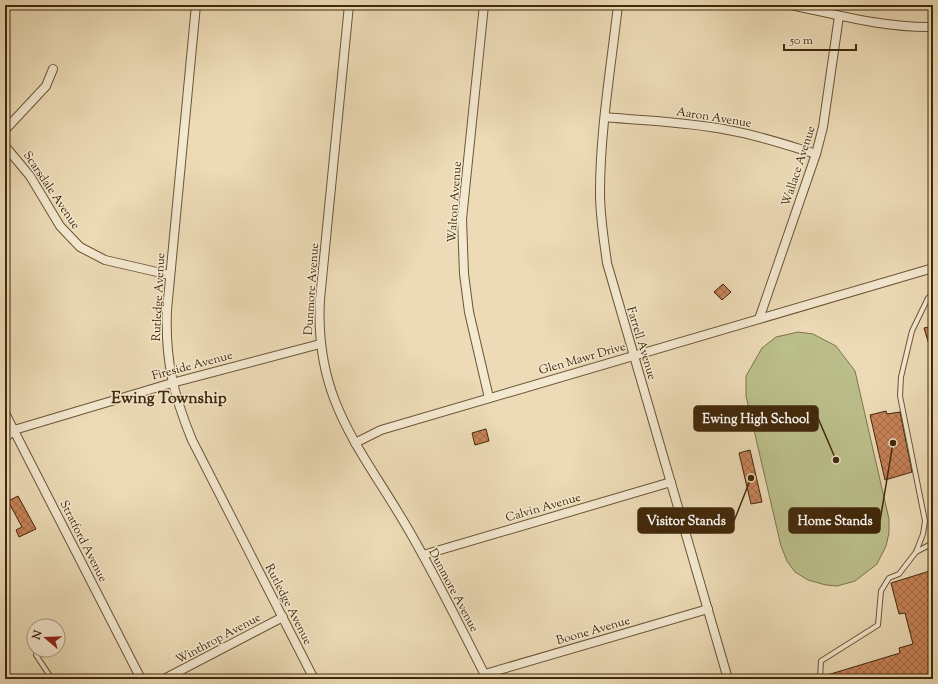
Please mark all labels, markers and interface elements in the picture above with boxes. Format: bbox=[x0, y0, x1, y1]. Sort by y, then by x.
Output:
scale bar bbox=[784, 26, 856, 52]
text: 50 m bbox=[789, 32, 813, 50]
street label: Aaron Avenue bbox=[675, 103, 753, 133]
street label: Wallace Avenue bbox=[777, 123, 821, 209]
street label: Scarsdale Avenue bbox=[18, 148, 84, 234]
street label: Walton Avenue bbox=[443, 160, 467, 243]
street label: Dunmore Avenue bbox=[300, 242, 324, 336]
street label: Rutledge Avenue bbox=[148, 252, 170, 342]
street label: Farrell Avenue bbox=[621, 304, 661, 383]
street label: Glen Mawr Drive bbox=[537, 338, 628, 380]
street label: Fireside Avenue bbox=[150, 346, 235, 385]
district label: Ewing Township bbox=[111, 388, 227, 411]
callout: Ewing High School bbox=[694, 406, 818, 431]
text: Ewing High School bbox=[702, 411, 810, 429]
street label: Calvin Avenue bbox=[503, 488, 583, 527]
street label: Stratford Avenue bbox=[55, 497, 112, 586]
callout: Visitor Stands bbox=[638, 508, 734, 533]
callout: Home Stands bbox=[789, 508, 880, 533]
text: Visitor Stands bbox=[646, 513, 726, 531]
text: Home Stands bbox=[797, 513, 873, 531]
street label: Dunmore Avenue bbox=[423, 545, 483, 636]
street label: Rutledge Avenue bbox=[260, 561, 316, 648]
street label: Winthrop Avenue bbox=[173, 609, 265, 669]
street label: Boone Avenue bbox=[554, 612, 633, 650]
north arrow bbox=[26, 618, 66, 658]
text: N bbox=[28, 628, 47, 643]

